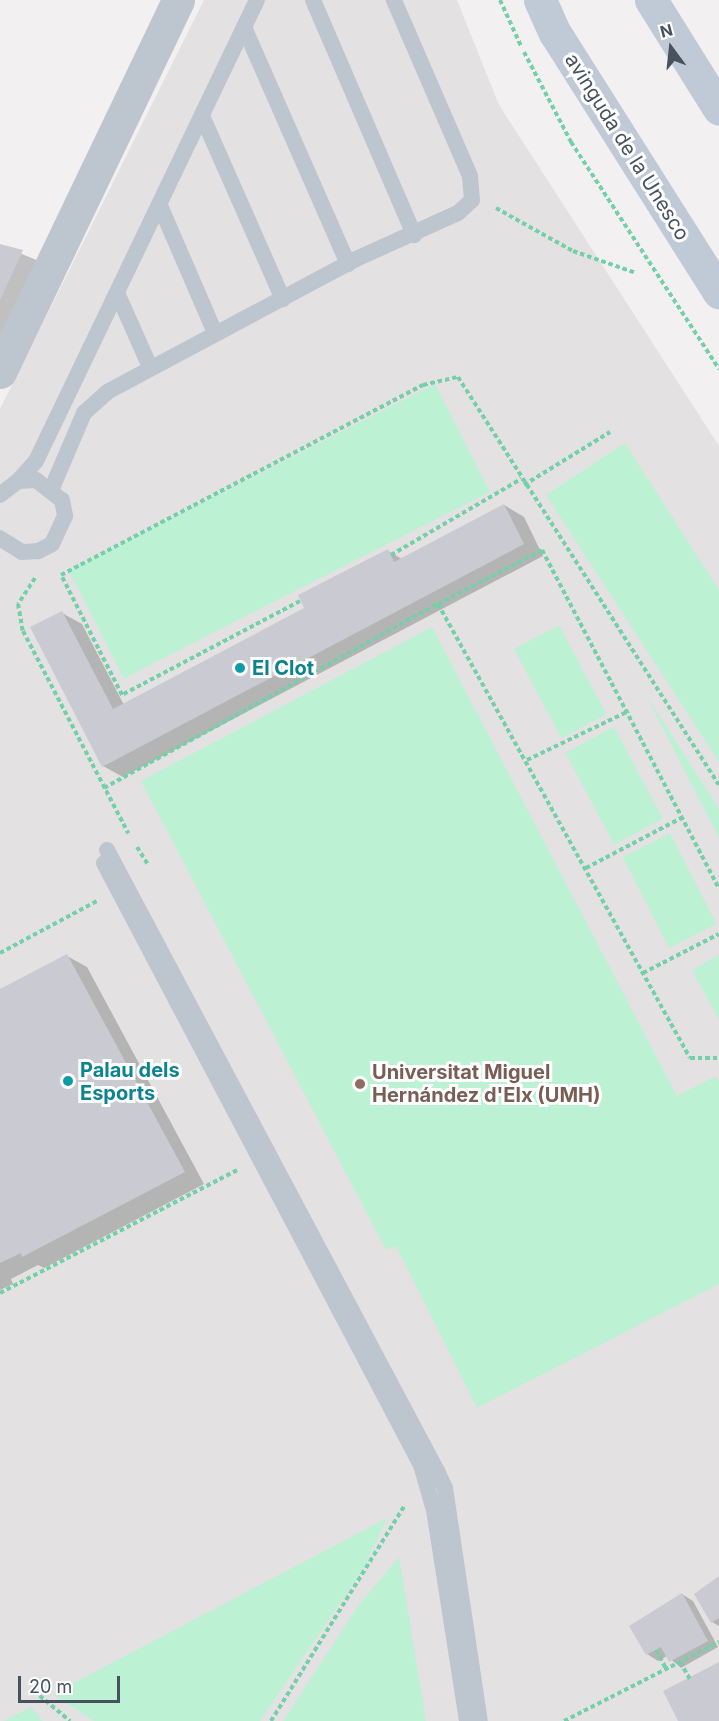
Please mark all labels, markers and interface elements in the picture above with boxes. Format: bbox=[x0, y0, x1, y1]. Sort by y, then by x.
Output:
north arrow bbox=[641, 18, 701, 78]
text: N bbox=[658, 19, 675, 42]
street label: avinguda de la Unesco bbox=[560, 49, 694, 245]
place label: El Clot bbox=[252, 656, 314, 680]
marker: El Clot bbox=[233, 661, 247, 675]
place label: Palau dels Esports bbox=[80, 1058, 180, 1105]
place label: Universitat Miguel Hernández d'Elx (UMH) bbox=[372, 1060, 601, 1107]
marker: Palau dels Esports bbox=[61, 1074, 75, 1088]
marker: Universitat Miguel Hernández d'Elx (UMH) bbox=[353, 1077, 367, 1091]
scale bar bbox=[21, 1664, 123, 1702]
text: 20 m bbox=[29, 1676, 72, 1697]

